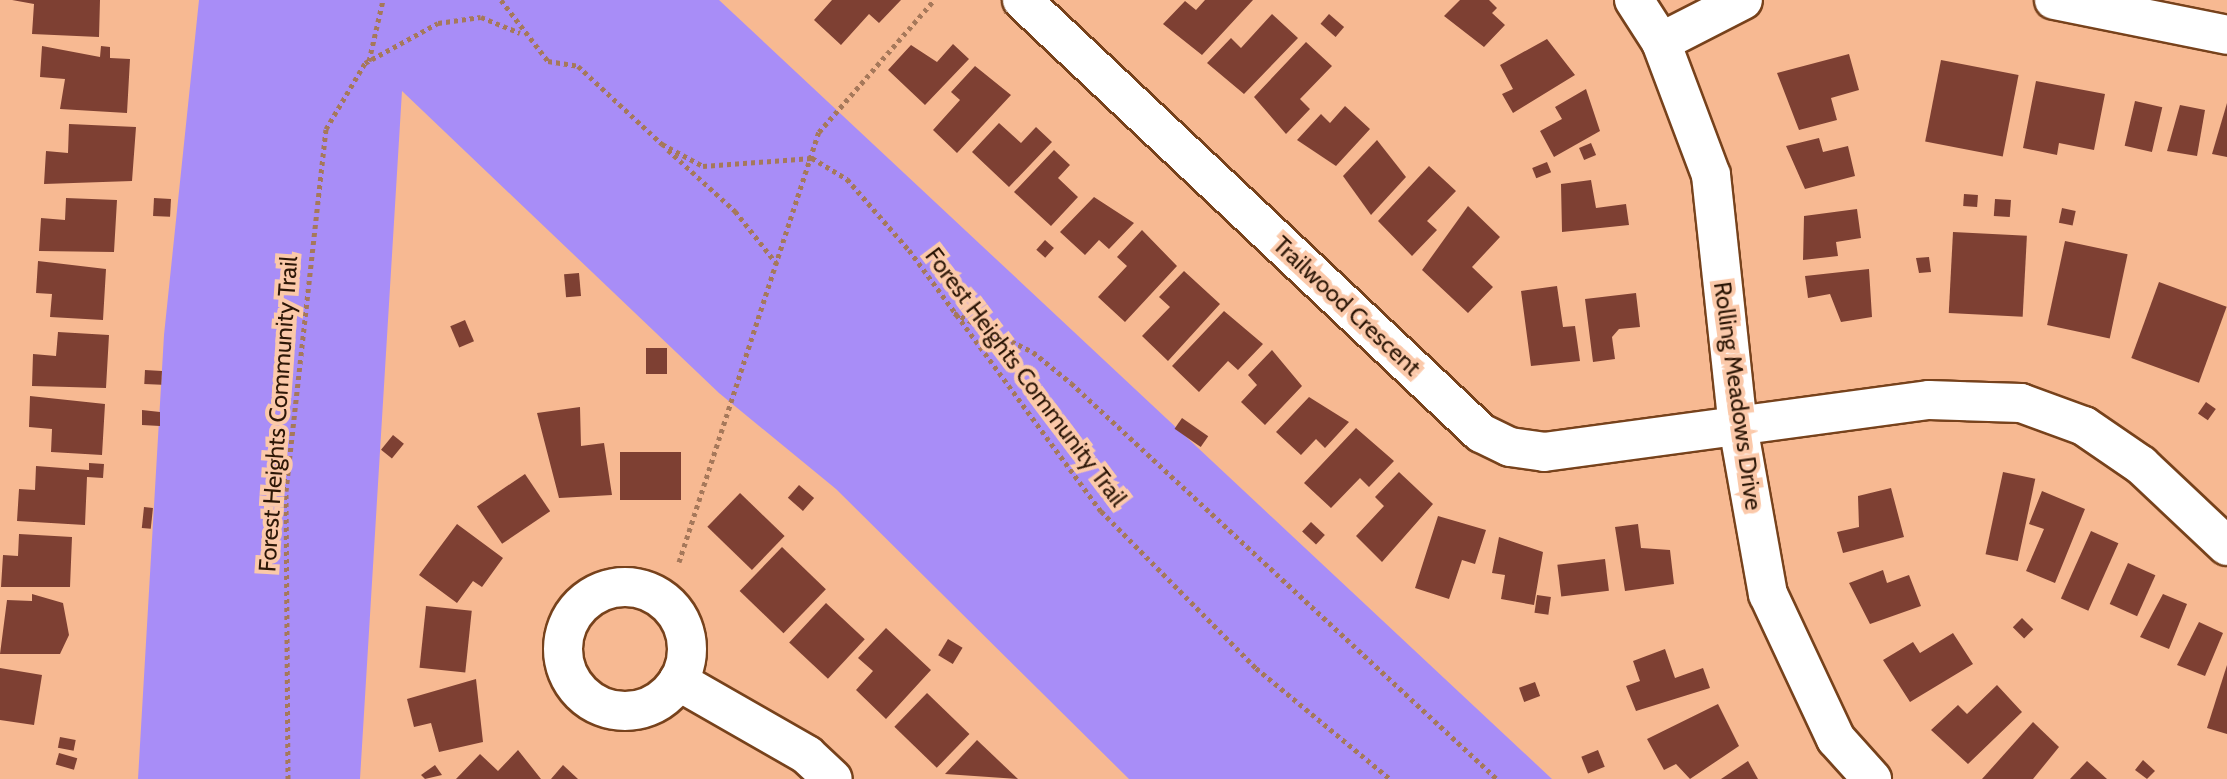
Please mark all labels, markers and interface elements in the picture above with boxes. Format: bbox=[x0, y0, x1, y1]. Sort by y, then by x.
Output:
street label: Trailwood Crescent bbox=[1267, 230, 1427, 382]
street label: Forest Heights Community Trail bbox=[919, 242, 1133, 512]
street label: Forest Heights Community Trail bbox=[253, 255, 303, 573]
street label: Rolling Meadows Drive bbox=[1708, 280, 1768, 512]

